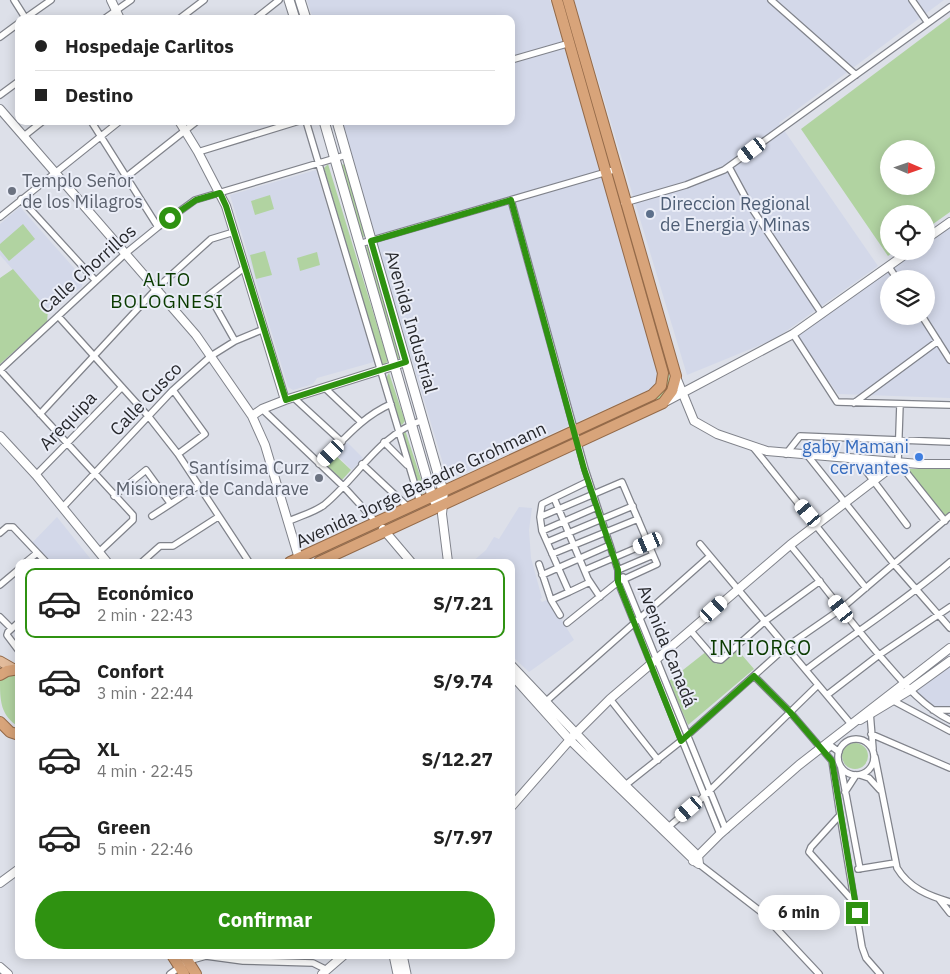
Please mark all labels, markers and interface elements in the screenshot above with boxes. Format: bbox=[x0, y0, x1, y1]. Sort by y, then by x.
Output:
text: Hospedaje Carlitos bbox=[65, 34, 234, 58]
text: Destino bbox=[65, 83, 133, 107]
car bbox=[735, 135, 768, 165]
north arrow bbox=[880, 140, 935, 195]
map controls bbox=[880, 140, 935, 325]
place label: Templo Señor de los Milagros bbox=[22, 169, 143, 213]
marker: Templo Señor de los Milagros bbox=[6, 185, 18, 197]
place label: Direccion Regional de Energia y Minas bbox=[660, 192, 810, 236]
button: locate bbox=[880, 205, 935, 260]
route start bbox=[159, 207, 181, 229]
marker: Direccion Regional de Energia y Minas bbox=[644, 208, 656, 220]
street label: Calle Chorrillos bbox=[34, 219, 141, 318]
street label: Avenida Industrial bbox=[380, 248, 443, 396]
district label: ALTO BOLOGNESI bbox=[110, 267, 224, 313]
button: layers bbox=[880, 270, 935, 325]
street label: Calle Cusco bbox=[105, 357, 187, 440]
street label: Arequipa bbox=[34, 386, 102, 455]
street label: Avenida Jorge Basadre Grohmann bbox=[292, 416, 550, 553]
place label: gaby Mamani cervantes bbox=[802, 435, 909, 479]
car bbox=[315, 437, 346, 469]
marker: gaby Mamani cervantes bbox=[913, 451, 925, 463]
place label: Santísima Curz Misionera de Candarave bbox=[116, 456, 309, 500]
marker: Santísima Curz Misionera de Candarave bbox=[313, 472, 325, 484]
car bbox=[792, 497, 823, 529]
car bbox=[631, 530, 664, 556]
icon: car bbox=[37, 581, 82, 626]
text: Económico bbox=[97, 581, 194, 605]
street label: Avenida Canadá bbox=[633, 581, 703, 710]
text: S/7.21 bbox=[433, 591, 493, 615]
car bbox=[697, 593, 730, 625]
car bbox=[825, 593, 856, 625]
text: 2 min · 22:43 bbox=[97, 605, 193, 625]
district label: INTIORCO bbox=[710, 634, 812, 661]
icon: car bbox=[37, 659, 82, 704]
text: Confort bbox=[97, 659, 164, 683]
text: S/9.74 bbox=[433, 669, 493, 693]
text: 3 min · 22:44 bbox=[97, 683, 193, 703]
icon: car bbox=[37, 737, 82, 782]
text: XL bbox=[97, 737, 120, 761]
text: S/12.27 bbox=[422, 747, 493, 771]
text: 4 min · 22:45 bbox=[97, 761, 193, 781]
car bbox=[672, 793, 705, 825]
icon: car bbox=[37, 815, 82, 860]
text: Green bbox=[97, 815, 151, 839]
text: S/7.97 bbox=[433, 825, 493, 849]
text: 5 min · 22:46 bbox=[97, 839, 193, 859]
button: Confirmar bbox=[35, 891, 495, 949]
callout: 6 min bbox=[757, 896, 840, 930]
text: 6 min bbox=[778, 902, 820, 922]
route end bbox=[846, 902, 868, 924]

